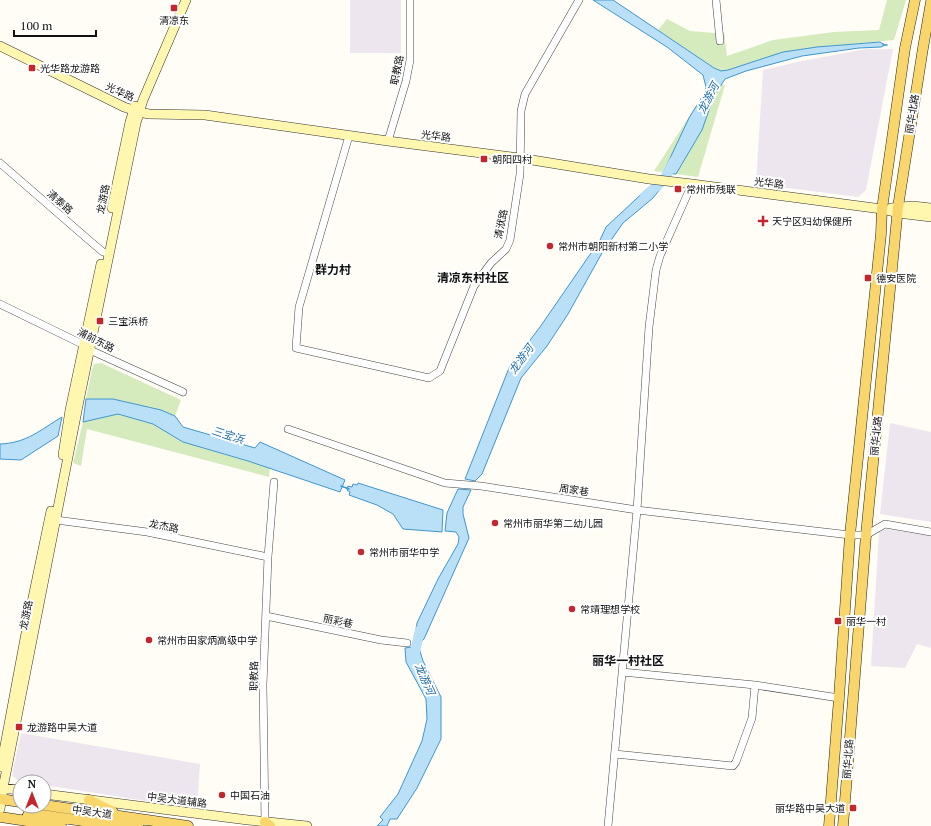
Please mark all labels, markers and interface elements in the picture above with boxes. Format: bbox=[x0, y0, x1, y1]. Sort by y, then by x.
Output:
marker: 清凉东 bbox=[169, 3, 179, 13]
scale bar bbox=[14, 12, 96, 38]
place label: 清凉东 bbox=[159, 14, 189, 27]
text: 100 m bbox=[20, 18, 53, 33]
street label: 职教路 bbox=[388, 54, 406, 86]
place label: 光华路龙游路 bbox=[40, 62, 100, 75]
marker: 光华路龙游路 bbox=[27, 63, 37, 73]
water label: 龙游河 bbox=[694, 78, 723, 116]
street label: 光华路 bbox=[104, 80, 136, 104]
street label: 丽华北路 bbox=[902, 93, 922, 135]
street label: 光华路 bbox=[420, 128, 452, 144]
place label: 朝阳四村 bbox=[492, 153, 532, 166]
marker: 朝阳四村 bbox=[479, 154, 489, 164]
street label: 光华路 bbox=[753, 175, 785, 191]
street label: 龙游路 bbox=[94, 183, 112, 215]
place label: 常州市残联 bbox=[686, 183, 736, 196]
marker: 常州市残联 bbox=[673, 184, 683, 194]
street label: 清泰路 bbox=[44, 187, 76, 217]
street label: 清洑路 bbox=[492, 208, 510, 240]
marker: 天宁区妇幼保健所 bbox=[757, 215, 769, 227]
place label: 天宁区妇幼保健所 bbox=[772, 215, 852, 228]
place label: 常州市朝阳新村第二小学 bbox=[558, 240, 668, 253]
marker: 常州市朝阳新村第二小学 bbox=[545, 241, 555, 251]
district label: 群力村 bbox=[315, 262, 351, 277]
district label: 清凉东村社区 bbox=[437, 270, 509, 285]
place label: 德安医院 bbox=[876, 272, 916, 285]
marker: 德安医院 bbox=[863, 273, 873, 283]
place label: 三宝浜桥 bbox=[108, 315, 148, 328]
marker: 三宝浜桥 bbox=[95, 316, 105, 326]
street label: 浦前东路 bbox=[75, 325, 117, 355]
water label: 龙游河 bbox=[506, 340, 538, 376]
street label: 丽华北路 bbox=[867, 415, 885, 457]
water label: 三宝浜 bbox=[210, 423, 247, 447]
street label: 周家巷 bbox=[558, 481, 590, 499]
street label: 龙杰路 bbox=[148, 517, 180, 535]
place label: 常州市丽华第二幼儿园 bbox=[503, 517, 603, 530]
marker: 常州市丽华第二幼儿园 bbox=[490, 518, 500, 528]
place label: 常州市丽华中学 bbox=[369, 546, 439, 559]
marker: 常州市丽华中学 bbox=[356, 547, 366, 557]
street label: 龙游路 bbox=[17, 599, 35, 631]
place label: 常靖理想学校 bbox=[580, 603, 640, 616]
marker: 常靖理想学校 bbox=[567, 604, 577, 614]
street label: 丽彩巷 bbox=[322, 612, 354, 630]
place label: 丽华一村 bbox=[846, 615, 886, 628]
marker: 丽华一村 bbox=[833, 616, 843, 626]
place label: 常州市田家炳高级中学 bbox=[157, 634, 257, 647]
marker: 常州市田家炳高级中学 bbox=[144, 635, 154, 645]
district label: 丽华一村社区 bbox=[592, 653, 664, 668]
street label: 职教路 bbox=[247, 661, 261, 691]
water label: 龙游河 bbox=[412, 661, 439, 699]
place label: 龙游路中吴大道 bbox=[27, 721, 97, 734]
marker: 龙游路中吴大道 bbox=[14, 722, 24, 732]
street label: 丽华北路 bbox=[840, 739, 856, 779]
north arrow bbox=[12, 774, 52, 814]
text: N bbox=[28, 777, 37, 791]
place label: 中国石油 bbox=[230, 789, 270, 802]
street label: 中吴大道辅路 bbox=[146, 790, 208, 810]
marker: 中国石油 bbox=[217, 790, 227, 800]
place label: 丽华路中吴大道 bbox=[775, 802, 845, 815]
street label: 中吴大道 bbox=[71, 803, 113, 821]
marker: 丽华路中吴大道 bbox=[848, 803, 858, 813]

